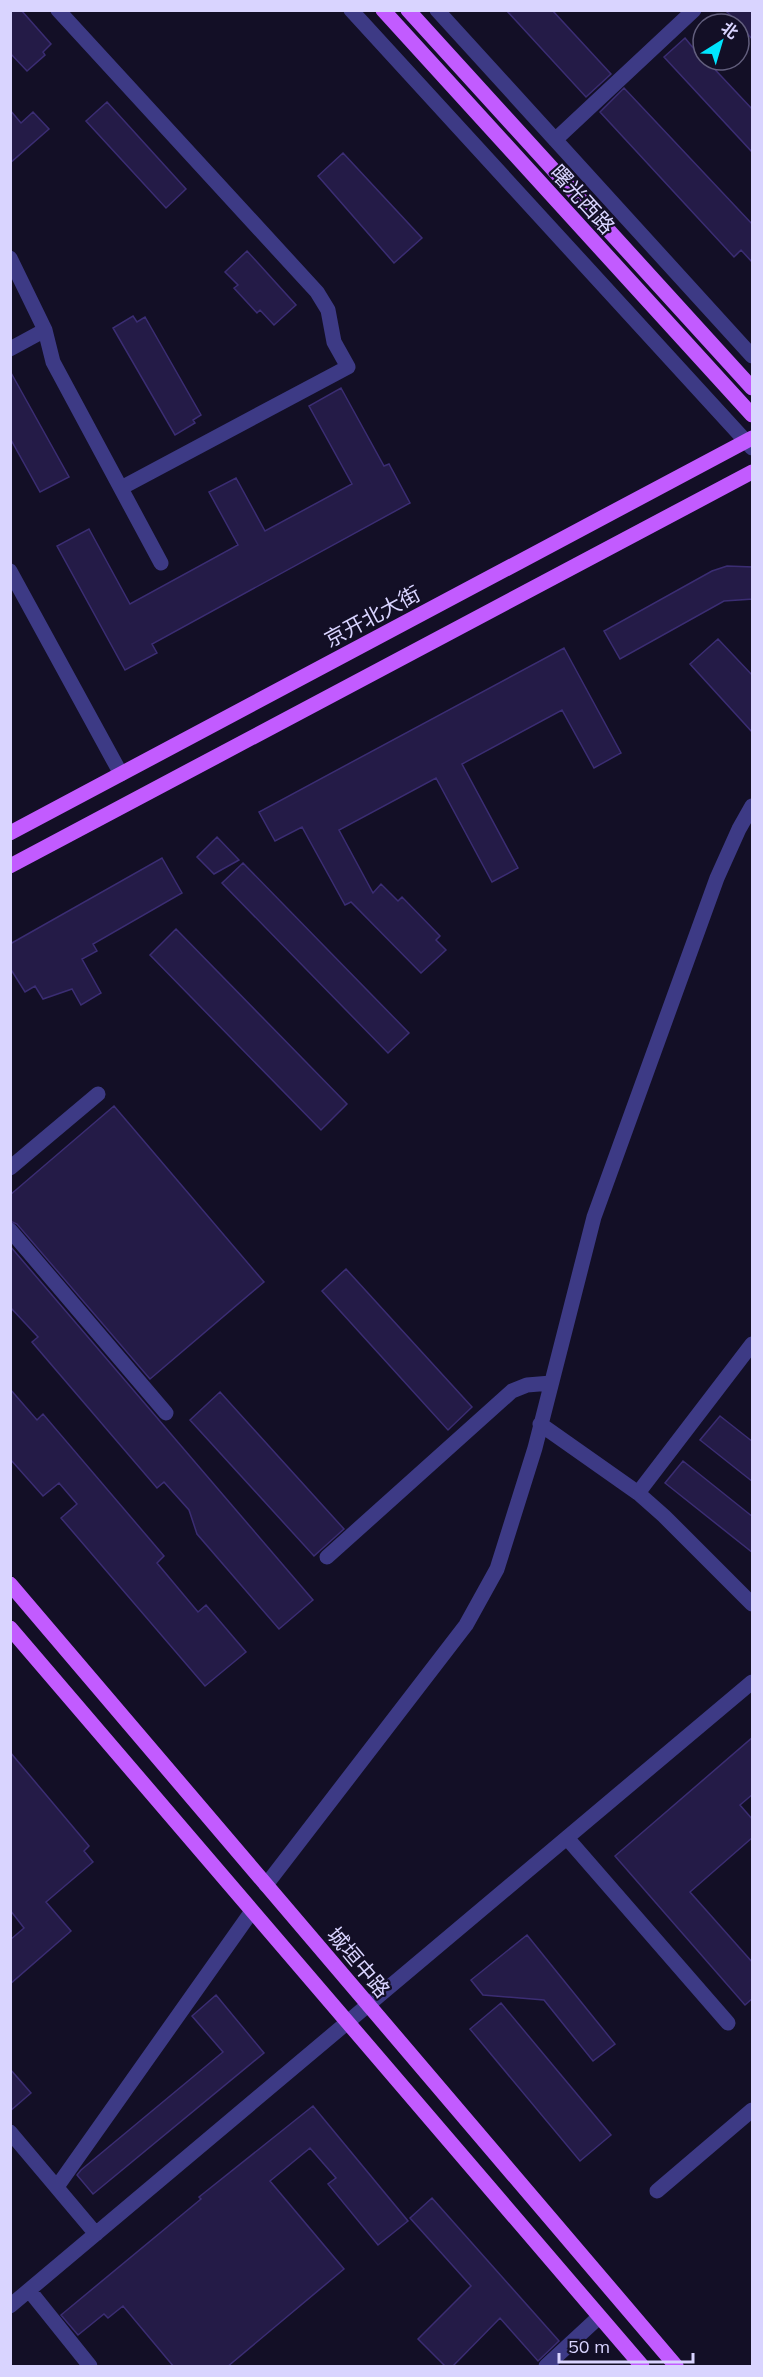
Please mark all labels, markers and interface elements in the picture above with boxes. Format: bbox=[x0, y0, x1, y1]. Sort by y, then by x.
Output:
north arrow bbox=[691, 12, 751, 72]
text: 北 bbox=[718, 17, 742, 43]
street label: 曙光西路 bbox=[545, 159, 621, 239]
street label: 京开北大街 bbox=[320, 580, 424, 652]
street label: 城垣中路 bbox=[322, 1921, 396, 2003]
scale bar bbox=[559, 2326, 692, 2364]
text: 50 m bbox=[568, 2335, 610, 2358]

